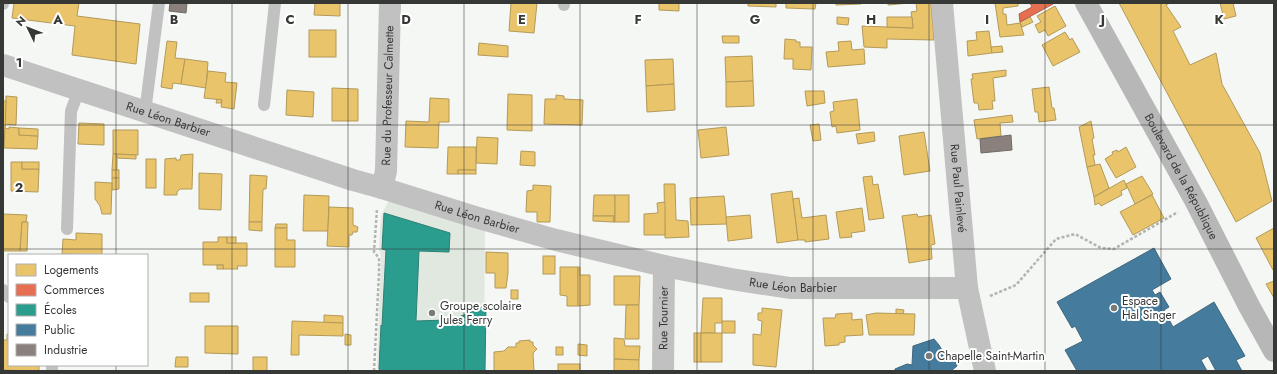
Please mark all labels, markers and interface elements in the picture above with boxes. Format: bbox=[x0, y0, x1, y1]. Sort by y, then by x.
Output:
north arrow bbox=[8, 8, 48, 48]
text: A bbox=[52, 10, 63, 29]
text: B bbox=[170, 10, 179, 29]
text: C bbox=[285, 10, 295, 29]
text: D bbox=[401, 10, 411, 29]
text: E bbox=[518, 10, 526, 29]
text: F bbox=[634, 10, 642, 29]
text: G bbox=[750, 10, 761, 29]
text: H bbox=[866, 10, 876, 29]
text: I bbox=[985, 10, 989, 29]
text: J bbox=[1098, 10, 1105, 29]
text: K bbox=[1214, 10, 1224, 29]
text: N bbox=[12, 13, 30, 30]
street label: Rue du Professeur Calmette bbox=[377, 25, 398, 166]
text: 1 bbox=[16, 53, 22, 72]
street label: Rue Léon Barbier bbox=[124, 97, 214, 142]
street label: Boulevard de la République bbox=[1140, 110, 1223, 243]
street label: Rue Paul Painlevé bbox=[945, 143, 971, 233]
text: 2 bbox=[15, 178, 23, 197]
street label: Rue Léon Barbier bbox=[432, 196, 523, 238]
legend bbox=[8, 254, 148, 366]
text: Logements bbox=[44, 261, 99, 279]
street label: Rue Léon Barbier bbox=[748, 273, 838, 297]
text: Commerces bbox=[44, 281, 105, 299]
street label: Rue Tournier bbox=[654, 285, 673, 350]
place label: Espace Hal Singer bbox=[1122, 292, 1177, 324]
place label: Groupe scolaire Jules Ferry bbox=[438, 297, 522, 329]
text: Écoles bbox=[44, 301, 77, 319]
marker: Espace Hal Singer bbox=[1109, 303, 1119, 313]
marker: Groupe scolaire Jules Ferry bbox=[427, 308, 437, 318]
text: Public bbox=[44, 321, 75, 339]
text: Industrie bbox=[44, 341, 88, 359]
place label: Chapelle Saint-Martin bbox=[937, 347, 1045, 365]
marker: Chapelle Saint-Martin bbox=[924, 351, 934, 361]

